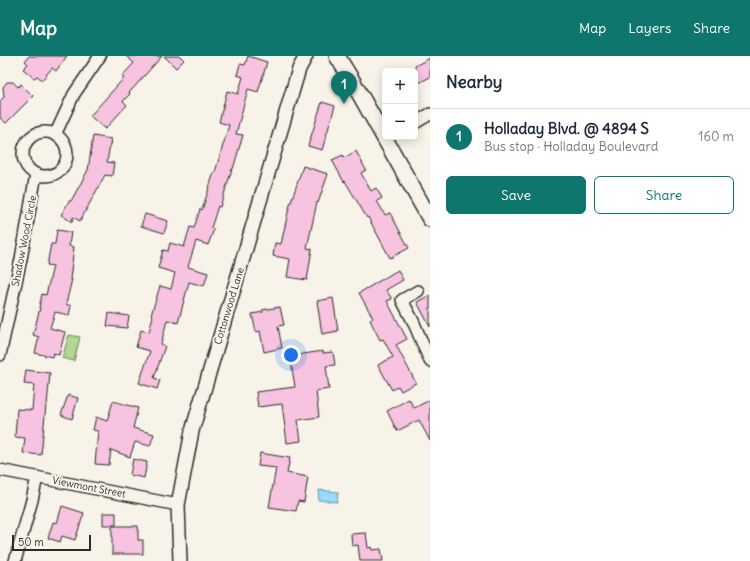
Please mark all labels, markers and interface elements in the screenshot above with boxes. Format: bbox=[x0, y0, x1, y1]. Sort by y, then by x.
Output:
text: Map bbox=[20, 16, 57, 40]
text: Map bbox=[579, 19, 606, 37]
text: Layers bbox=[628, 19, 671, 37]
text: Share bbox=[693, 19, 730, 37]
map controls bbox=[382, 68, 418, 140]
button: + bbox=[382, 68, 418, 104]
pin: 1 bbox=[331, 71, 357, 104]
text: Nearby bbox=[446, 71, 502, 93]
button: − bbox=[382, 104, 418, 140]
text: Holladay Blvd. @ 4894 S bbox=[484, 119, 649, 138]
text: 1 bbox=[456, 128, 462, 145]
text: 160 m bbox=[698, 128, 734, 145]
text: Bus stop · Holladay Boulevard bbox=[484, 138, 658, 155]
button: Save bbox=[446, 176, 586, 214]
button: Share bbox=[594, 176, 734, 214]
street label: Shadow Wood Circle bbox=[9, 194, 39, 288]
street label: Cottonwood Lane bbox=[211, 266, 247, 346]
your location bbox=[281, 345, 301, 365]
street label: Viewmont Street bbox=[51, 474, 127, 501]
scale bar bbox=[12, 533, 91, 552]
text: 50 m bbox=[18, 535, 44, 549]

